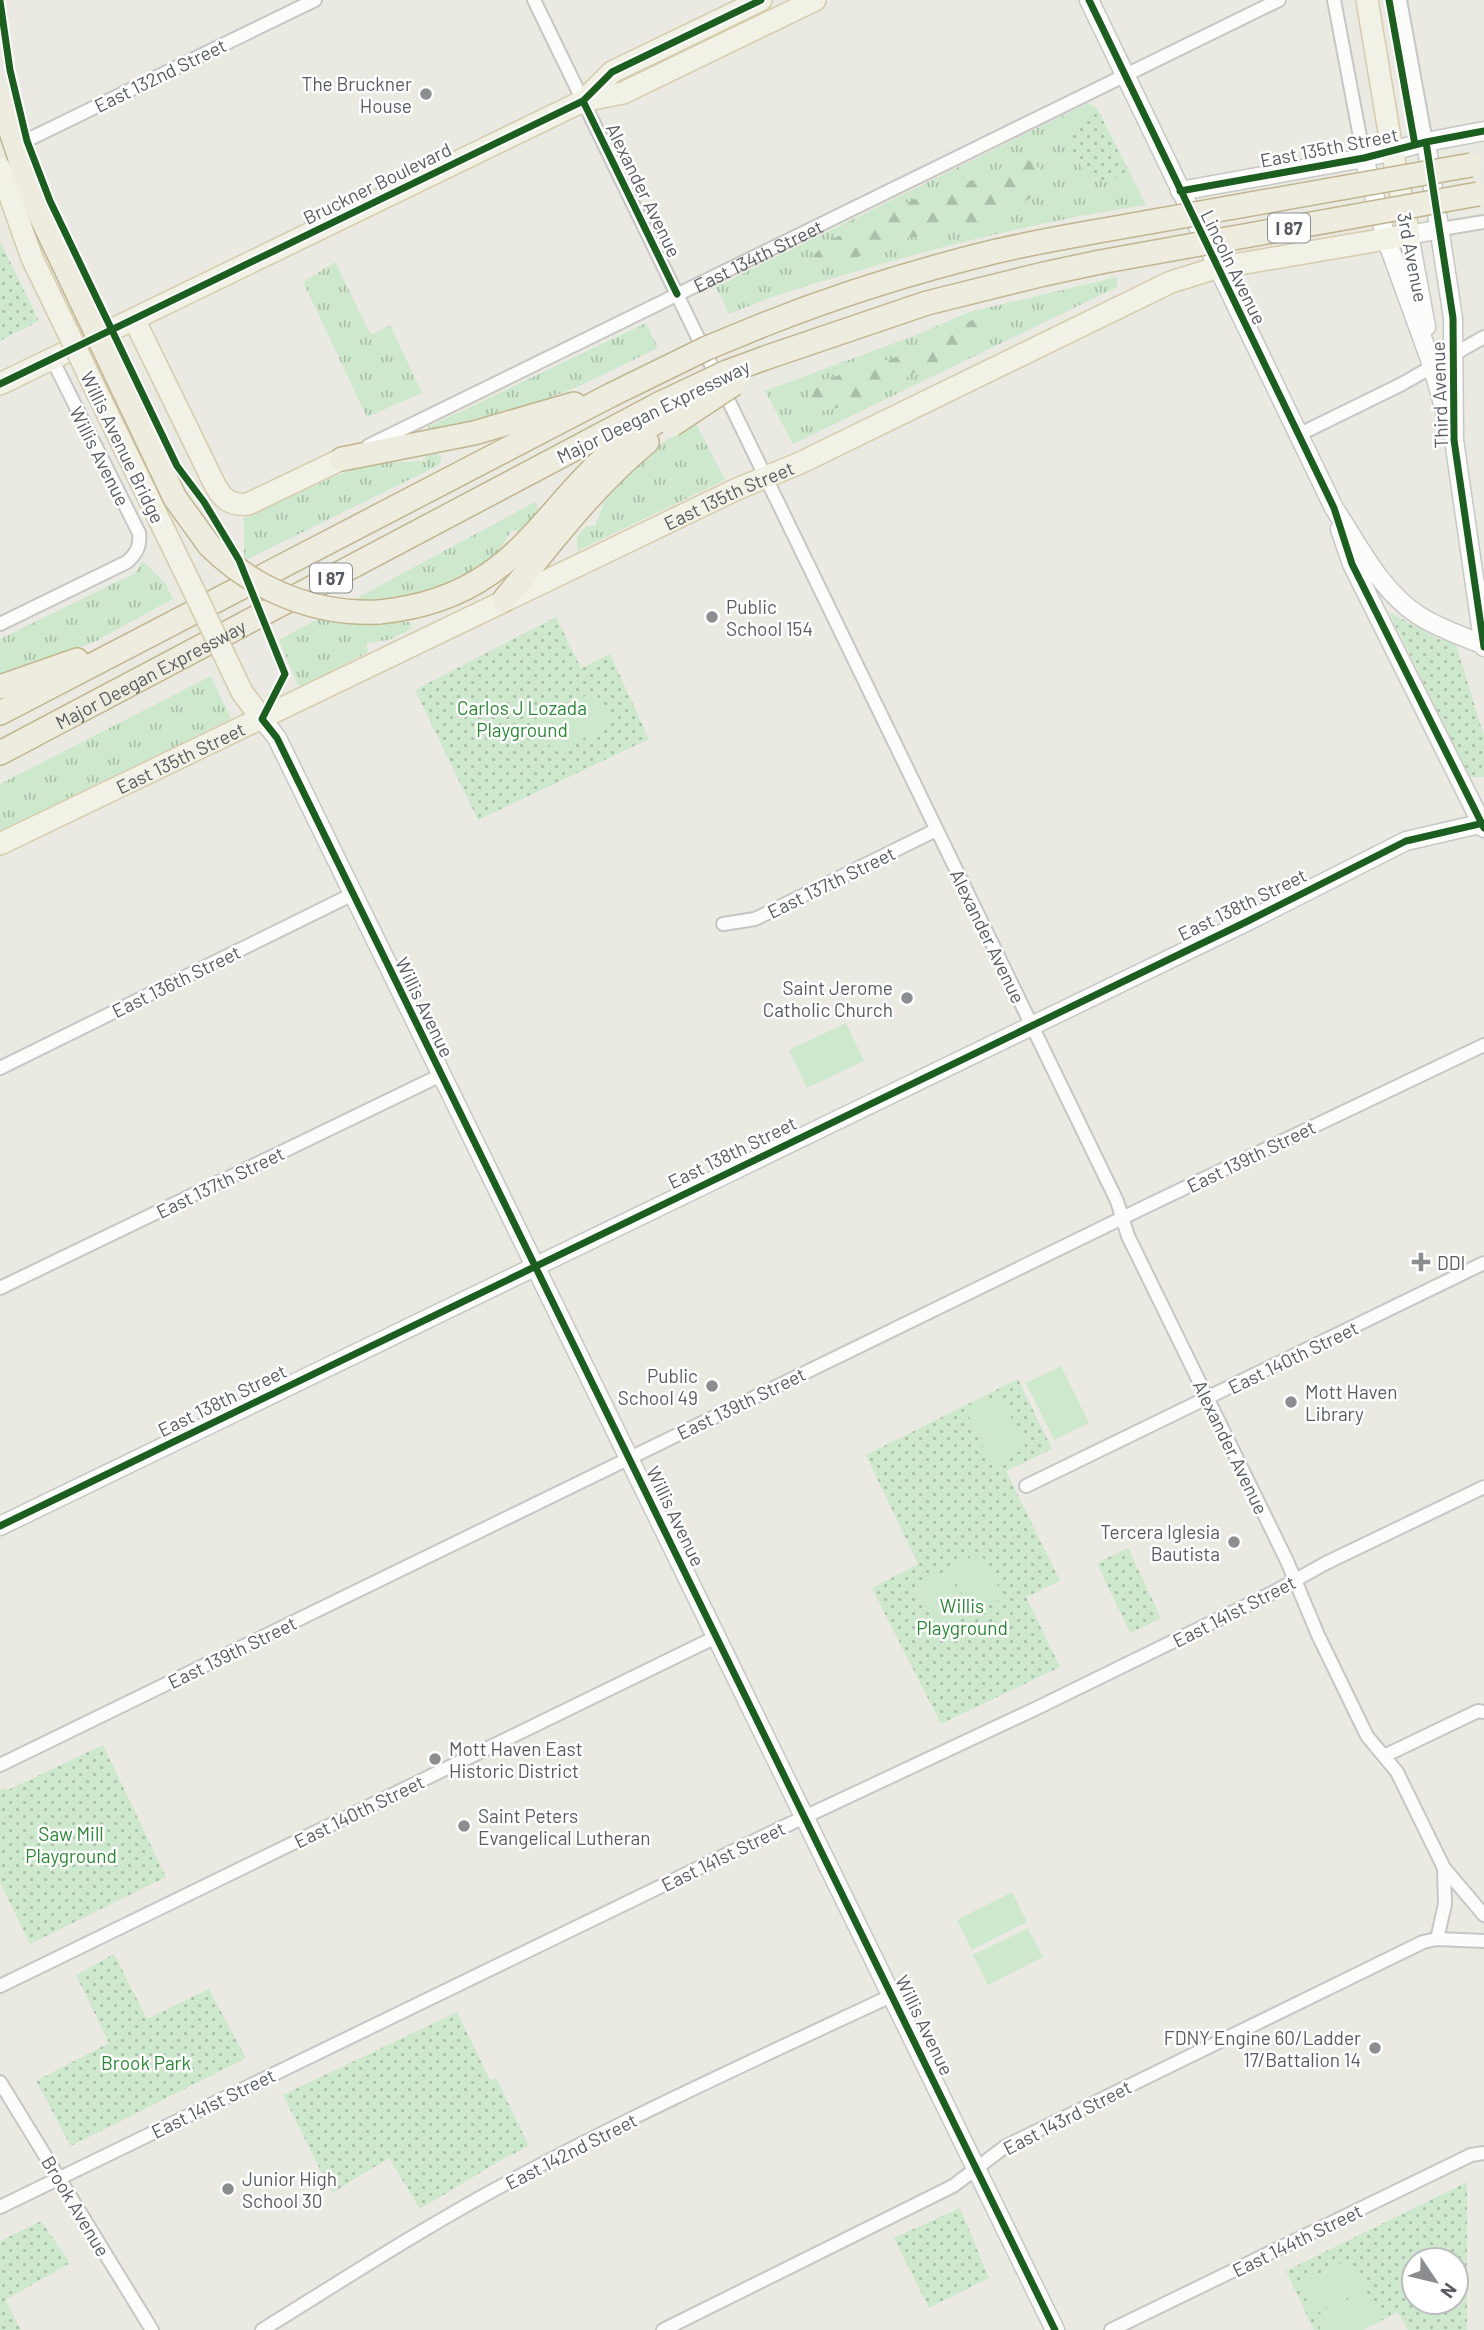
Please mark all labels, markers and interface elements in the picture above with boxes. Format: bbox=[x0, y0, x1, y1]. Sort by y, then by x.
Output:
street label: East 132nd Street bbox=[90, 33, 230, 117]
place label: The Bruckner House bbox=[302, 72, 412, 117]
marker: The Bruckner House bbox=[418, 86, 434, 102]
street label: Alexander Avenue bbox=[602, 119, 686, 261]
street label: East 135th Street bbox=[1258, 122, 1400, 172]
street label: Bruckner Boulevard bbox=[299, 137, 455, 229]
street label: Lincoln Avenue bbox=[1196, 206, 1272, 328]
street label: 3rd Avenue bbox=[1393, 210, 1433, 304]
road number: I 87 bbox=[1268, 213, 1310, 242]
street label: East 134th Street bbox=[689, 214, 826, 296]
street label: Third Avenue bbox=[1426, 341, 1452, 449]
street label: Major Deegan Expressway bbox=[553, 354, 754, 468]
street label: Willis Avenue Bridge bbox=[76, 367, 170, 527]
street label: Willis Avenue bbox=[65, 403, 135, 509]
street label: East 135th Street bbox=[660, 455, 797, 534]
road number: I 87 bbox=[310, 564, 352, 592]
place label: Public School 154 bbox=[726, 595, 813, 640]
marker: Public School 154 bbox=[704, 609, 720, 625]
street label: Major Deegan Expressway bbox=[51, 614, 250, 733]
park label: Carlos J Lozada Playground bbox=[457, 696, 587, 741]
street label: East 135th Street bbox=[112, 716, 248, 798]
street label: East 137th Street bbox=[763, 841, 899, 923]
street label: East 138th Street bbox=[1174, 863, 1310, 945]
street label: Alexander Avenue bbox=[946, 865, 1030, 1007]
street label: East 136th Street bbox=[108, 940, 244, 1022]
street label: Willis Avenue bbox=[391, 953, 459, 1061]
place label: Saint Jerome Catholic Church bbox=[763, 976, 893, 1021]
marker: Saint Jerome Catholic Church bbox=[899, 990, 915, 1006]
street label: East 138th Street bbox=[664, 1111, 800, 1193]
street label: East 139th Street bbox=[1183, 1115, 1319, 1197]
street label: East 137th Street bbox=[152, 1141, 288, 1223]
place label: DDI bbox=[1437, 1251, 1465, 1274]
marker: DDI bbox=[1411, 1252, 1431, 1272]
street label: East 140th Street bbox=[1224, 1316, 1362, 1398]
street label: East 138th Street bbox=[154, 1359, 290, 1441]
street label: East 139th Street bbox=[673, 1362, 809, 1444]
place label: Public School 49 bbox=[618, 1364, 698, 1409]
street label: Alexander Avenue bbox=[1189, 1376, 1273, 1518]
marker: Public School 49 bbox=[704, 1378, 720, 1394]
place label: Mott Haven Library bbox=[1305, 1380, 1398, 1425]
marker: Mott Haven Library bbox=[1283, 1394, 1299, 1410]
street label: Willis Avenue bbox=[642, 1462, 710, 1570]
place label: Tercera Iglesia Bautista bbox=[1100, 1520, 1220, 1565]
marker: Tercera Iglesia Bautista bbox=[1226, 1534, 1242, 1550]
street label: East 141st Street bbox=[1169, 1570, 1299, 1652]
park label: Willis Playground bbox=[916, 1594, 1008, 1639]
street label: East 139th Street bbox=[164, 1611, 300, 1693]
place label: Mott Haven East Historic District bbox=[449, 1737, 583, 1782]
marker: Mott Haven East Historic District bbox=[427, 1751, 443, 1767]
street label: East 140th Street bbox=[290, 1770, 428, 1852]
place label: Saint Peters Evangelical Lutheran bbox=[478, 1804, 650, 1849]
street label: East 141st Street bbox=[657, 1816, 789, 1896]
marker: Saint Peters Evangelical Lutheran bbox=[456, 1818, 472, 1834]
park label: Saw Mill Playground bbox=[25, 1822, 117, 1867]
street label: Willis Avenue bbox=[891, 1971, 959, 2079]
place label: FDNY Engine 60/Ladder 17/Battalion 14 bbox=[1164, 2026, 1361, 2071]
marker: FDNY Engine 60/Ladder 17/Battalion 14 bbox=[1367, 2040, 1383, 2056]
park label: Brook Park bbox=[101, 2051, 191, 2074]
street label: East 141st Street bbox=[147, 2063, 279, 2143]
street label: East 143rd Street bbox=[999, 2075, 1135, 2159]
street label: East 142nd Street bbox=[501, 2108, 641, 2194]
street label: Brook Avenue bbox=[37, 2152, 115, 2260]
place label: Junior High School 30 bbox=[242, 2167, 337, 2212]
marker: Junior High School 30 bbox=[220, 2181, 236, 2197]
street label: East 144th Street bbox=[1228, 2199, 1366, 2281]
north arrow bbox=[1400, 2246, 1470, 2316]
text: N bbox=[1436, 2279, 1462, 2303]

